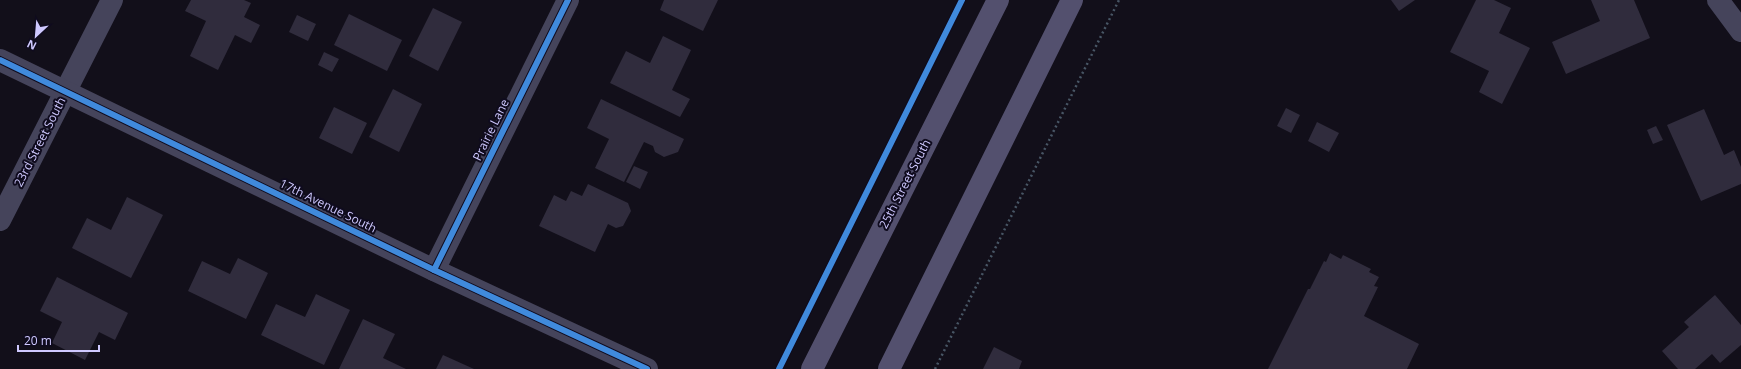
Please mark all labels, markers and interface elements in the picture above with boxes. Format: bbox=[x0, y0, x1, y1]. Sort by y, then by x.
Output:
north arrow bbox=[16, 16, 56, 56]
text: N bbox=[24, 37, 39, 54]
street label: 23rd Street South bbox=[10, 94, 69, 190]
street label: Prairie Lane bbox=[468, 96, 513, 163]
street label: 25th Street South bbox=[875, 136, 934, 231]
street label: 17th Avenue South bbox=[277, 175, 380, 236]
scale bar bbox=[18, 327, 99, 353]
text: 20 m bbox=[24, 332, 52, 349]

